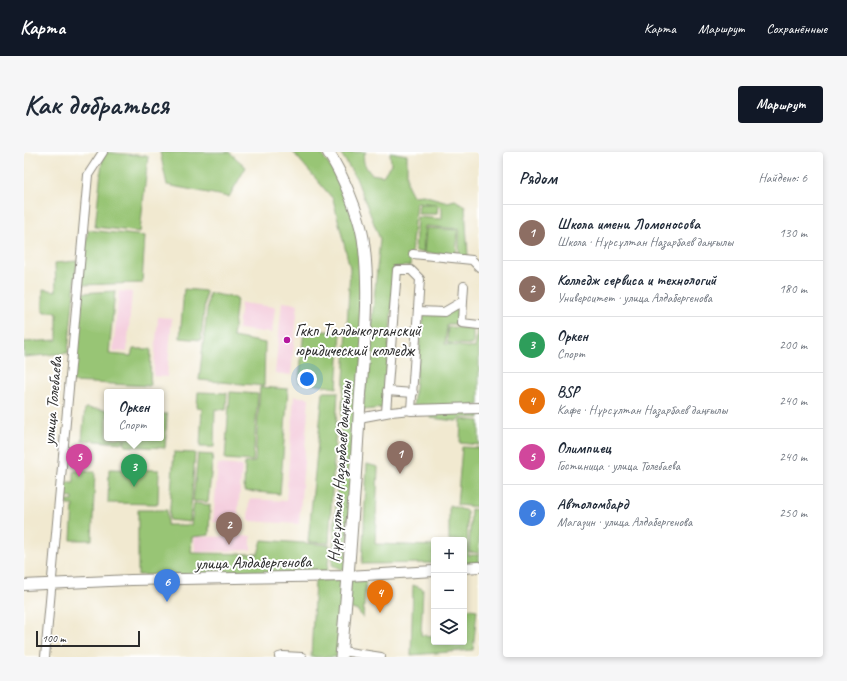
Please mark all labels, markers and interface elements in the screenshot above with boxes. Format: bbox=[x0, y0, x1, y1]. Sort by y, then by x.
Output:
text: Карта bbox=[20, 16, 65, 40]
text: Карта bbox=[644, 20, 676, 37]
text: Маршрут bbox=[698, 20, 744, 37]
text: Сохранённые bbox=[766, 20, 827, 37]
button: Маршрут bbox=[738, 86, 823, 123]
text: Как добраться bbox=[24, 87, 169, 122]
text: Рядом bbox=[519, 168, 557, 189]
text: Найдено: 6 bbox=[759, 170, 807, 186]
text: Школа имени Ломоносова bbox=[557, 215, 700, 234]
text: 1 bbox=[529, 225, 535, 241]
text: 130 m bbox=[779, 225, 807, 241]
text: Школа · Нұрсұлтан Назарбаев даңғылы bbox=[557, 234, 733, 250]
text: Колледж сервиса и технологий bbox=[557, 271, 716, 290]
text: 2 bbox=[529, 281, 535, 297]
text: 180 m bbox=[779, 281, 807, 297]
text: Университет · улица Алдабергенова bbox=[557, 290, 712, 306]
place label: Гккп Талдыкорганский юридический колледж bbox=[295, 320, 422, 361]
text: Оркен bbox=[557, 327, 588, 346]
marker: Гккп Талдыкорганский юридический колледж bbox=[282, 335, 292, 345]
text: 3 bbox=[529, 337, 535, 353]
text: 200 m bbox=[779, 337, 807, 353]
text: Спорт bbox=[557, 346, 585, 362]
street label: улица Толебаева bbox=[38, 355, 67, 447]
your location bbox=[297, 369, 317, 389]
street label: Нұрсұлтан Назарбаев даңғылы bbox=[323, 379, 357, 563]
text: BSP bbox=[557, 383, 579, 402]
popup bbox=[104, 389, 164, 441]
text: 4 bbox=[529, 393, 535, 409]
text: 240 m bbox=[779, 393, 807, 409]
text: Оркен bbox=[118, 398, 150, 417]
text: Кафе · Нұрсұлтан Назарбаев даңғылы bbox=[557, 402, 727, 418]
text: Спорт bbox=[118, 417, 146, 433]
text: Олимпиец bbox=[557, 439, 611, 458]
pin: 1 bbox=[387, 441, 413, 474]
pin: 5 bbox=[66, 444, 92, 477]
text: 5 bbox=[529, 449, 535, 465]
text: 240 m bbox=[779, 449, 807, 465]
pin: 3 bbox=[121, 454, 147, 487]
text: Гостиница · улица Толебаева bbox=[557, 458, 680, 474]
text: Автоломбард bbox=[557, 495, 628, 514]
text: 6 bbox=[529, 505, 535, 521]
text: 250 m bbox=[779, 505, 807, 521]
pin: 2 bbox=[216, 512, 242, 545]
text: Магазин · улица Алдабергенова bbox=[557, 514, 692, 530]
map controls bbox=[431, 537, 467, 645]
button: + bbox=[431, 537, 467, 573]
street label: улица Алдабергенова bbox=[194, 551, 312, 574]
pin: 6 bbox=[154, 569, 180, 602]
button: − bbox=[431, 573, 467, 609]
pin: 4 bbox=[367, 580, 393, 613]
button: layers bbox=[431, 609, 467, 645]
scale bar bbox=[36, 629, 140, 648]
text: 100 m bbox=[42, 631, 66, 645]

